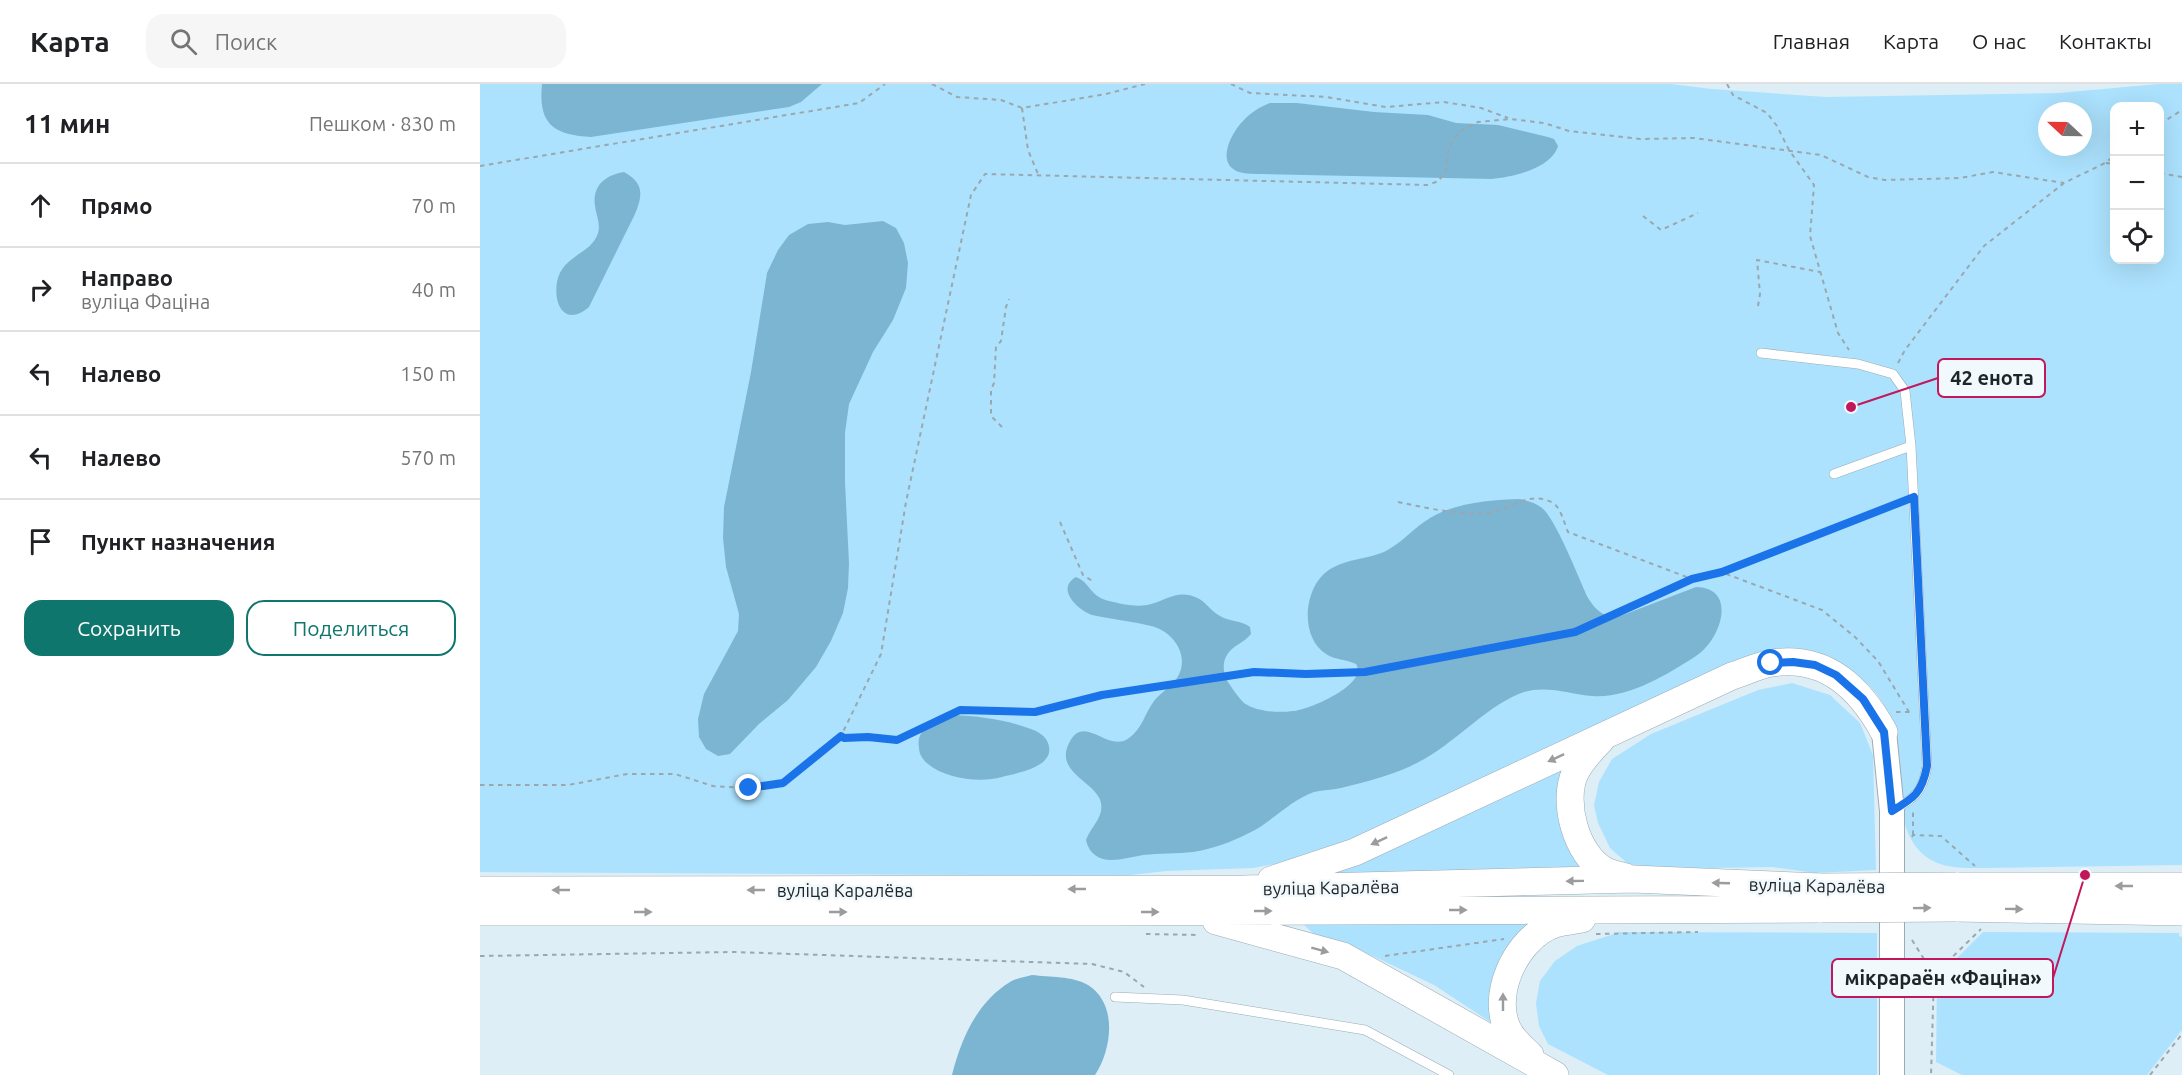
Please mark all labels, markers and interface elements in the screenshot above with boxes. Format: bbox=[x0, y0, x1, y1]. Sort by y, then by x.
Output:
search box bbox=[146, 14, 566, 68]
icon: search bbox=[167, 25, 200, 58]
text: Карта bbox=[30, 26, 110, 57]
text: Поиск bbox=[215, 29, 277, 54]
text: Главная bbox=[1773, 29, 1850, 53]
text: Карта bbox=[1883, 29, 1939, 53]
text: О нас bbox=[1972, 29, 2026, 53]
text: Контакты bbox=[2059, 29, 2152, 53]
north arrow bbox=[2038, 102, 2092, 156]
map controls bbox=[2110, 102, 2164, 264]
button: + bbox=[2110, 102, 2164, 156]
text: 11 мин bbox=[24, 109, 110, 138]
text: Пешком · 830 m bbox=[309, 112, 456, 135]
button: − bbox=[2110, 156, 2164, 210]
icon: ahead bbox=[24, 189, 57, 222]
text: Прямо bbox=[81, 193, 152, 218]
text: 70 m bbox=[412, 194, 456, 217]
button: locate bbox=[2110, 210, 2164, 264]
text: Направо bbox=[81, 265, 173, 290]
icon: right bbox=[24, 273, 57, 306]
text: 40 m bbox=[412, 278, 456, 301]
text: вуліца Фаціна bbox=[81, 290, 210, 313]
icon: left bbox=[24, 357, 57, 390]
callout: 42 енота bbox=[1938, 359, 2045, 397]
text: Налево bbox=[81, 361, 161, 386]
text: 150 m bbox=[400, 362, 456, 385]
text: 42 енота bbox=[1950, 366, 2034, 389]
icon: left bbox=[24, 441, 57, 474]
text: Налево bbox=[81, 445, 161, 470]
text: 570 m bbox=[400, 446, 456, 469]
icon: arrive bbox=[24, 525, 57, 558]
text: Пункт назначения bbox=[81, 529, 275, 554]
button: Сохранить bbox=[24, 600, 234, 656]
button: Поделиться bbox=[246, 600, 456, 656]
route start bbox=[1757, 649, 1783, 675]
one-way arrow bbox=[1547, 753, 1564, 762]
route end bbox=[735, 774, 761, 800]
one-way arrow bbox=[1371, 836, 1388, 845]
street label: вуліца Каралёва bbox=[1748, 874, 1886, 896]
street label: вуліца Каралёва bbox=[1262, 876, 1400, 898]
one-way arrow bbox=[1565, 876, 1584, 886]
one-way arrow bbox=[1711, 878, 1730, 887]
street label: вуліца Каралёва bbox=[777, 880, 913, 900]
one-way arrow bbox=[2114, 881, 2133, 891]
one-way arrow bbox=[1068, 884, 1087, 894]
one-way arrow bbox=[552, 885, 571, 895]
one-way arrow bbox=[747, 885, 766, 895]
one-way arrow bbox=[1912, 903, 1931, 913]
one-way arrow bbox=[2005, 904, 2024, 914]
one-way arrow bbox=[1448, 905, 1467, 915]
one-way arrow bbox=[1253, 906, 1272, 916]
one-way arrow bbox=[634, 907, 653, 917]
one-way arrow bbox=[829, 907, 848, 917]
one-way arrow bbox=[1141, 907, 1160, 917]
one-way arrow bbox=[1312, 946, 1330, 955]
callout: мікрараён «Фаціна» bbox=[1832, 959, 2053, 997]
text: мікрараён «Фаціна» bbox=[1844, 966, 2042, 989]
one-way arrow bbox=[1498, 993, 1508, 1012]

